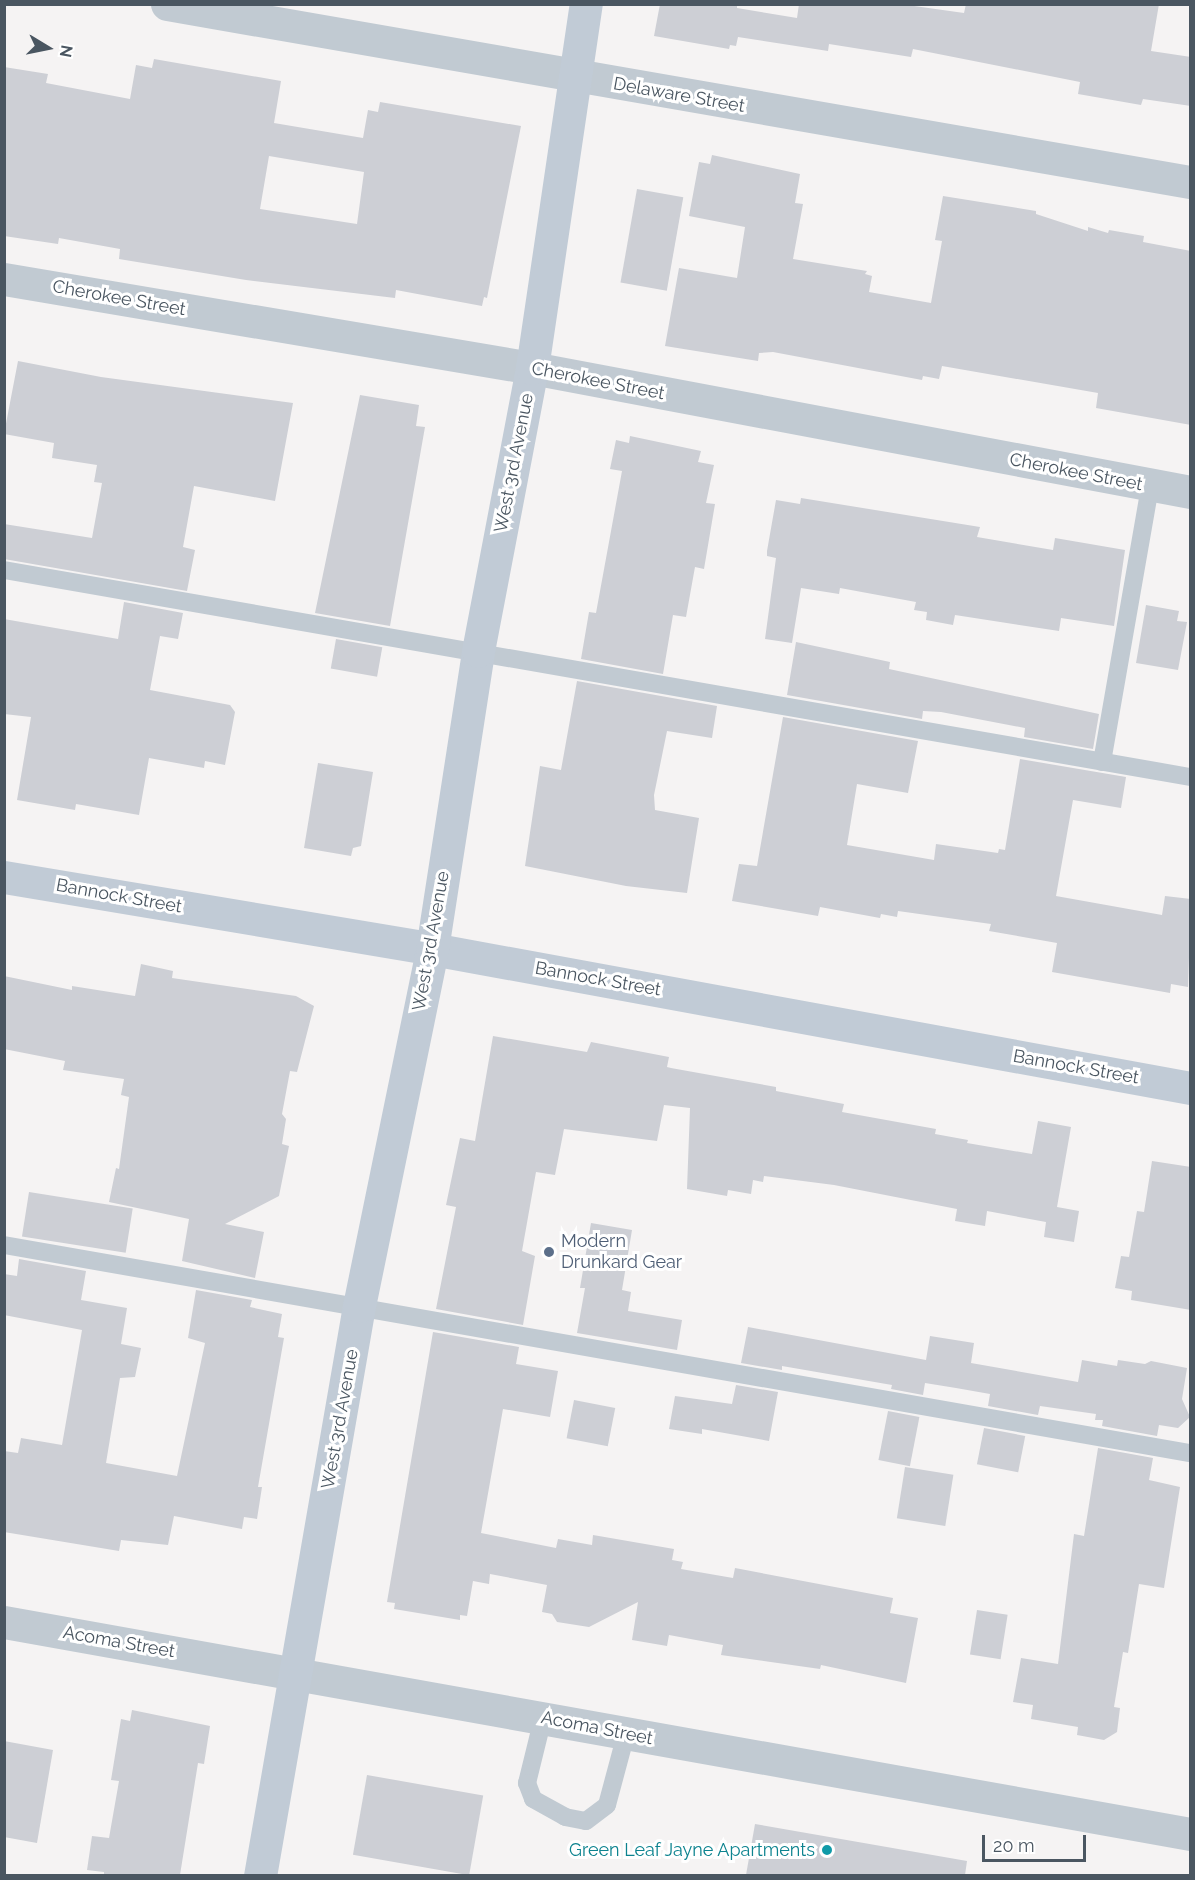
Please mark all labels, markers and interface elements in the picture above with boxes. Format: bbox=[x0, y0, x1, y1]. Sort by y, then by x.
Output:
north arrow bbox=[18, 18, 78, 78]
text: N bbox=[56, 44, 77, 59]
street label: Delaware Street bbox=[612, 73, 746, 117]
street label: Cherokee Street bbox=[51, 276, 187, 320]
street label: Cherokee Street bbox=[530, 358, 666, 404]
street label: West 3rd Avenue bbox=[490, 391, 538, 535]
street label: Cherokee Street bbox=[1008, 449, 1144, 495]
street label: West 3rd Avenue bbox=[408, 869, 454, 1013]
street label: Bannock Street bbox=[54, 874, 184, 918]
street label: Bannock Street bbox=[533, 957, 663, 1001]
street label: Bannock Street bbox=[1011, 1045, 1141, 1089]
place label: Modern Drunkard Gear bbox=[561, 1231, 682, 1274]
marker: Modern Drunkard Gear bbox=[542, 1245, 556, 1259]
street label: West 3rd Avenue bbox=[317, 1347, 363, 1491]
street label: Acoma Street bbox=[61, 1622, 177, 1662]
street label: Acoma Street bbox=[539, 1707, 655, 1749]
scale bar bbox=[985, 1823, 1088, 1861]
text: 20 m bbox=[993, 1835, 1035, 1856]
place label: Green Leaf Jayne Apartments bbox=[568, 1839, 815, 1861]
marker: Green Leaf Jayne Apartments bbox=[820, 1843, 834, 1857]

